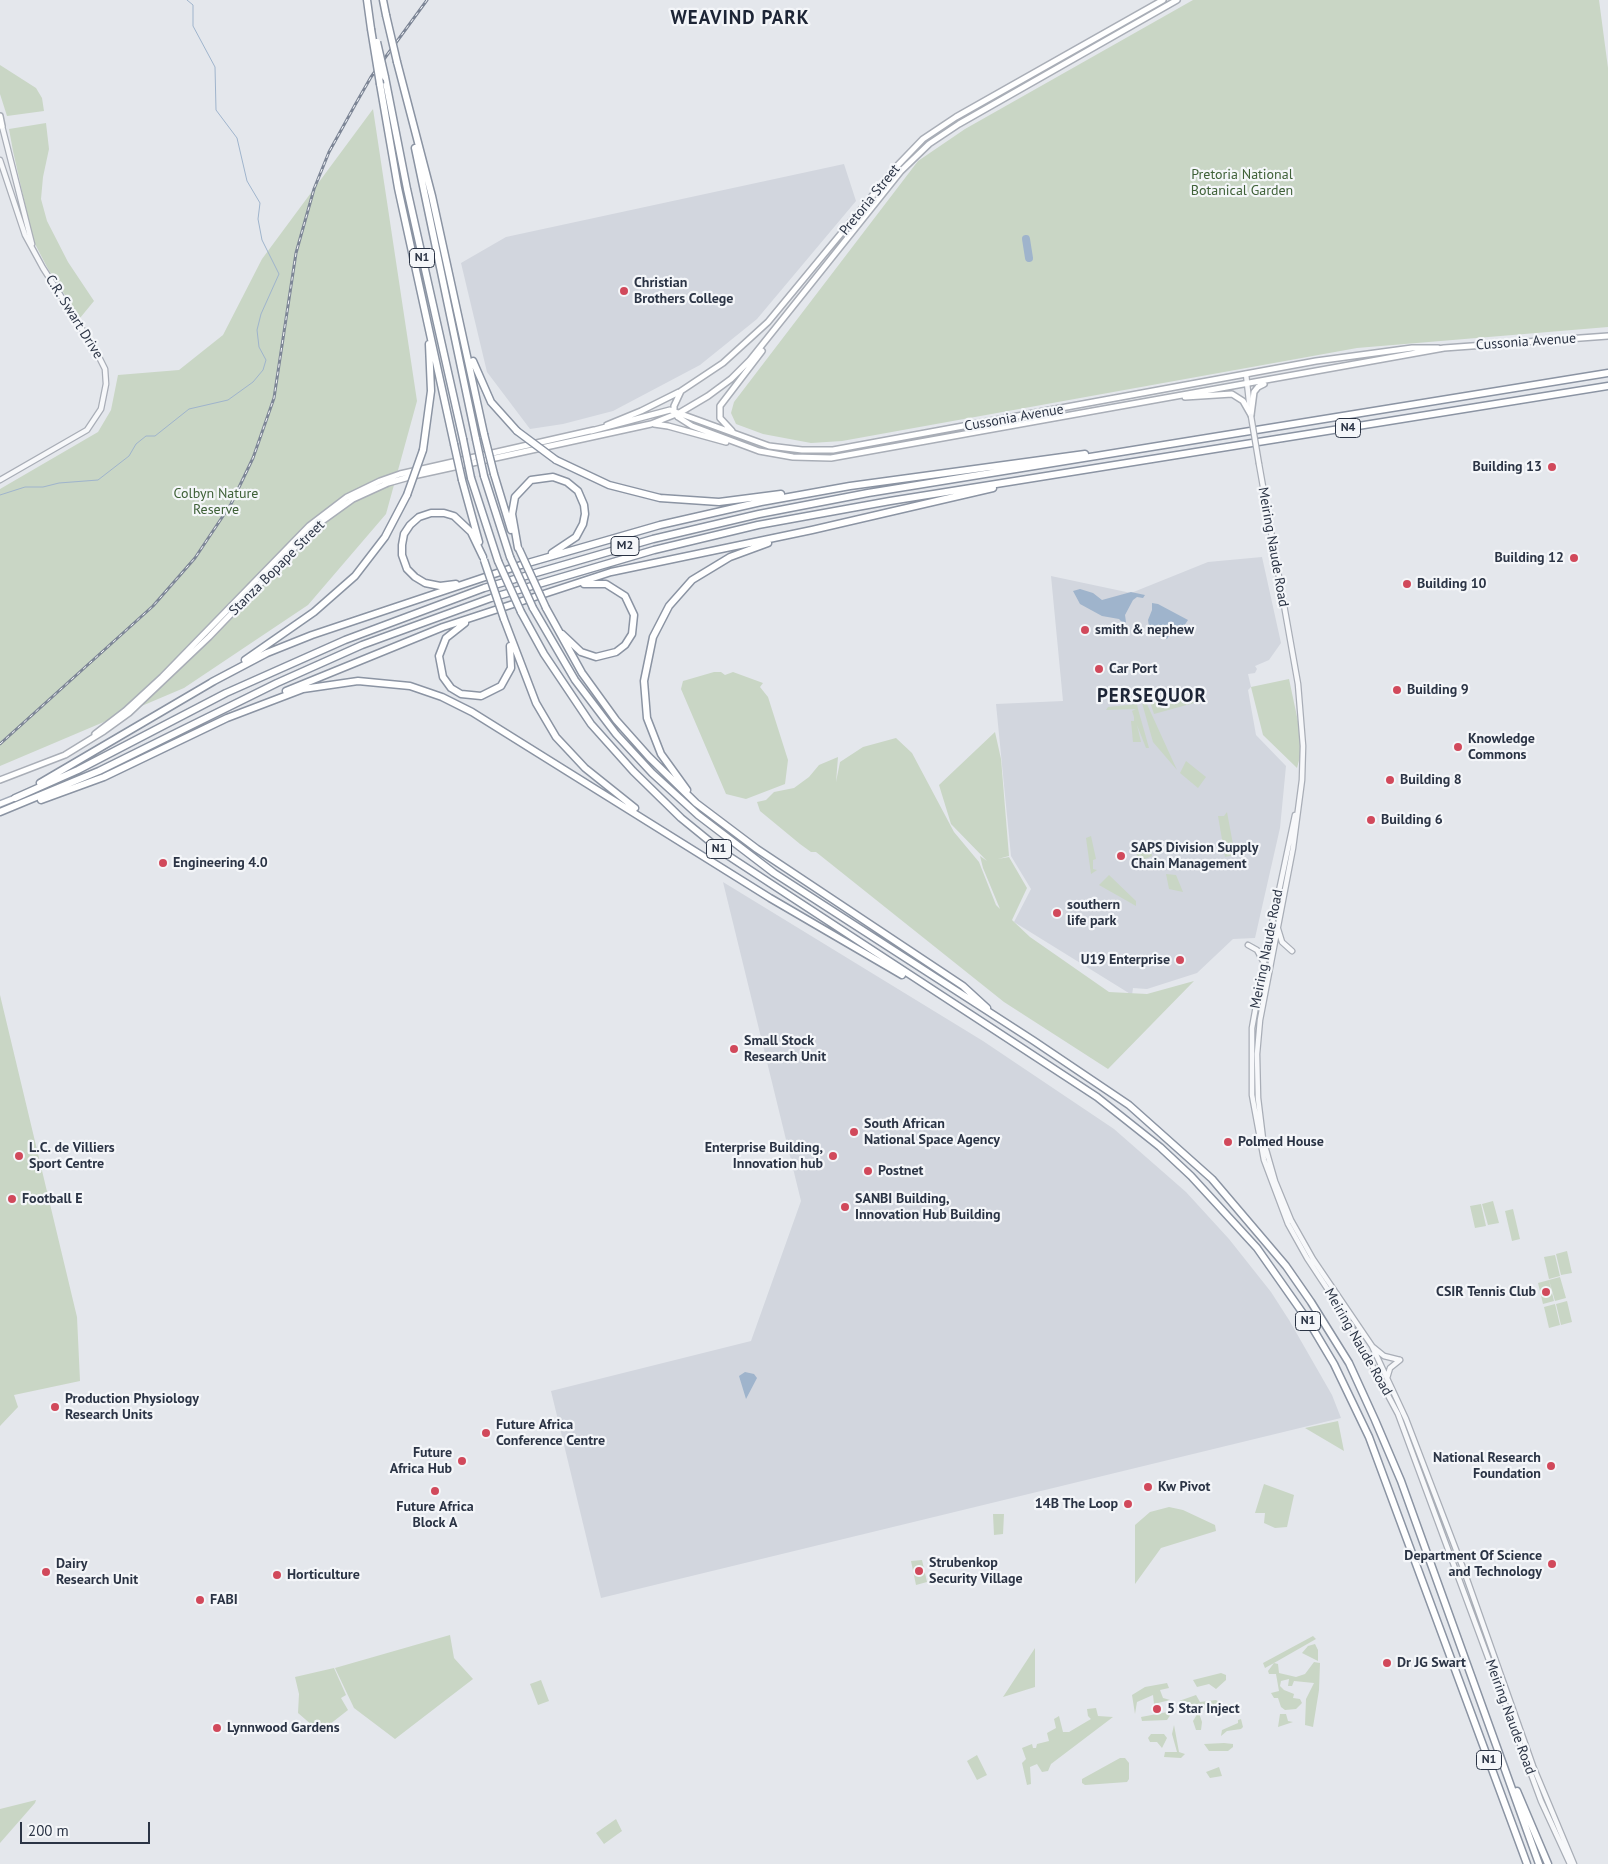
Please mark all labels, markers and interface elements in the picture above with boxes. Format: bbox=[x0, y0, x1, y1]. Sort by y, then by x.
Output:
district label: WEAVIND PARK bbox=[669, 8, 811, 30]
street label: Pretoria Street bbox=[836, 161, 904, 239]
park label: Pretoria National Botanical Garden bbox=[1191, 167, 1293, 200]
road number: N1 bbox=[410, 248, 434, 268]
street label: C.R. Swart Drive bbox=[42, 272, 106, 362]
place label: Christian Brothers College bbox=[634, 275, 733, 308]
marker: Christian Brothers College bbox=[618, 285, 630, 297]
street label: Cussonia Avenue bbox=[1475, 330, 1577, 354]
street label: Cussonia Avenue bbox=[963, 401, 1065, 435]
road number: N4 bbox=[1336, 418, 1360, 438]
place label: Building 13 bbox=[1472, 459, 1542, 475]
marker: Building 13 bbox=[1546, 461, 1558, 473]
park label: Colbyn Nature Reserve bbox=[174, 486, 258, 518]
street label: Meiring Naude Road bbox=[1254, 486, 1292, 608]
street label: Stanza Bopape Street bbox=[226, 517, 328, 619]
road number: M2 bbox=[611, 536, 639, 556]
place label: Building 12 bbox=[1494, 550, 1564, 566]
marker: Building 12 bbox=[1568, 552, 1580, 564]
place label: Building 10 bbox=[1417, 576, 1487, 592]
marker: Building 10 bbox=[1401, 578, 1413, 590]
place label: smith & nephew bbox=[1095, 622, 1194, 638]
marker: smith & nephew bbox=[1079, 624, 1091, 636]
place label: Car Port bbox=[1109, 661, 1157, 677]
marker: Car Port bbox=[1093, 663, 1105, 675]
place label: Building 9 bbox=[1407, 682, 1469, 698]
marker: Building 9 bbox=[1391, 684, 1403, 696]
district label: PERSEQUOR bbox=[1096, 686, 1208, 708]
place label: Knowledge Commons bbox=[1468, 731, 1535, 764]
marker: Knowledge Commons bbox=[1452, 741, 1464, 753]
place label: Building 8 bbox=[1400, 772, 1462, 788]
marker: Building 8 bbox=[1384, 774, 1396, 786]
place label: Building 6 bbox=[1381, 812, 1443, 828]
marker: Building 6 bbox=[1365, 814, 1377, 826]
road number: N1 bbox=[706, 840, 732, 859]
place label: SAPS Division Supply Chain Management bbox=[1131, 840, 1258, 872]
marker: SAPS Division Supply Chain Management bbox=[1115, 850, 1127, 862]
place label: Engineering 4.0 bbox=[173, 855, 268, 871]
marker: Engineering 4.0 bbox=[157, 857, 169, 869]
street label: Meiring Naude Road bbox=[1247, 888, 1287, 1010]
place label: southern life park bbox=[1067, 897, 1120, 930]
marker: southern life park bbox=[1051, 907, 1063, 919]
place label: U19 Enterprise bbox=[1081, 952, 1170, 968]
marker: U19 Enterprise bbox=[1174, 954, 1186, 966]
place label: Small Stock Research Unit bbox=[744, 1033, 826, 1066]
marker: Small Stock Research Unit bbox=[728, 1043, 740, 1055]
place label: South African National Space Agency bbox=[864, 1116, 1000, 1148]
marker: South African National Space Agency bbox=[848, 1126, 860, 1138]
place label: Polmed House bbox=[1238, 1134, 1324, 1150]
marker: Polmed House bbox=[1222, 1136, 1234, 1148]
place label: L.C. de Villiers Sport Centre bbox=[29, 1140, 115, 1172]
place label: Enterprise Building, Innovation hub bbox=[705, 1140, 823, 1172]
marker: L.C. de Villiers Sport Centre bbox=[13, 1150, 25, 1162]
marker: Enterprise Building, Innovation hub bbox=[827, 1150, 839, 1162]
place label: Postnet bbox=[878, 1163, 923, 1179]
marker: Postnet bbox=[862, 1165, 874, 1177]
place label: Football E bbox=[22, 1191, 83, 1207]
place label: SANBI Building, Innovation Hub Building bbox=[855, 1191, 1000, 1224]
marker: Football E bbox=[6, 1193, 18, 1205]
marker: SANBI Building, Innovation Hub Building bbox=[839, 1201, 851, 1213]
place label: CSIR Tennis Club bbox=[1436, 1284, 1536, 1300]
street label: Meiring Naude Road bbox=[1320, 1285, 1396, 1399]
marker: CSIR Tennis Club bbox=[1540, 1286, 1552, 1298]
road number: N1 bbox=[1296, 1312, 1320, 1330]
place label: Production Physiology Research Units bbox=[65, 1391, 199, 1424]
marker: Production Physiology Research Units bbox=[49, 1401, 61, 1413]
place label: Future Africa Conference Centre bbox=[496, 1417, 605, 1450]
marker: Future Africa Conference Centre bbox=[480, 1427, 492, 1439]
place label: Future Africa Hub bbox=[390, 1445, 452, 1478]
place label: National Research Foundation bbox=[1433, 1450, 1541, 1482]
marker: Future Africa Hub bbox=[456, 1455, 468, 1467]
marker: National Research Foundation bbox=[1545, 1460, 1557, 1472]
place label: Kw Pivot bbox=[1158, 1479, 1210, 1495]
marker: Kw Pivot bbox=[1142, 1481, 1154, 1493]
marker: Future Africa Block A bbox=[429, 1485, 441, 1497]
place label: 14B The Loop bbox=[1035, 1496, 1118, 1512]
marker: 14B The Loop bbox=[1122, 1498, 1134, 1510]
place label: Future Africa Block A bbox=[396, 1499, 474, 1531]
place label: Department Of Science and Technology bbox=[1404, 1548, 1542, 1580]
place label: Strubenkop Security Village bbox=[929, 1555, 1023, 1588]
place label: Dairy Research Unit bbox=[56, 1556, 138, 1588]
marker: Department Of Science and Technology bbox=[1546, 1558, 1558, 1570]
marker: Strubenkop Security Village bbox=[913, 1565, 925, 1577]
marker: Dairy Research Unit bbox=[40, 1566, 52, 1578]
place label: Horticulture bbox=[287, 1567, 360, 1583]
marker: Horticulture bbox=[271, 1569, 283, 1581]
place label: FABI bbox=[210, 1592, 238, 1608]
marker: FABI bbox=[194, 1594, 206, 1606]
place label: Dr JG Swart bbox=[1397, 1655, 1466, 1671]
marker: Dr JG Swart bbox=[1381, 1657, 1393, 1669]
street label: Meiring Naude Road bbox=[1481, 1657, 1539, 1777]
place label: 5 Star Inject bbox=[1167, 1701, 1240, 1717]
marker: 5 Star Inject bbox=[1151, 1703, 1163, 1715]
place label: Lynnwood Gardens bbox=[227, 1720, 340, 1736]
marker: Lynnwood Gardens bbox=[211, 1722, 223, 1734]
road number: N1 bbox=[1476, 1750, 1502, 1770]
scale bar bbox=[22, 1812, 152, 1844]
text: 200 m bbox=[28, 1821, 69, 1840]

